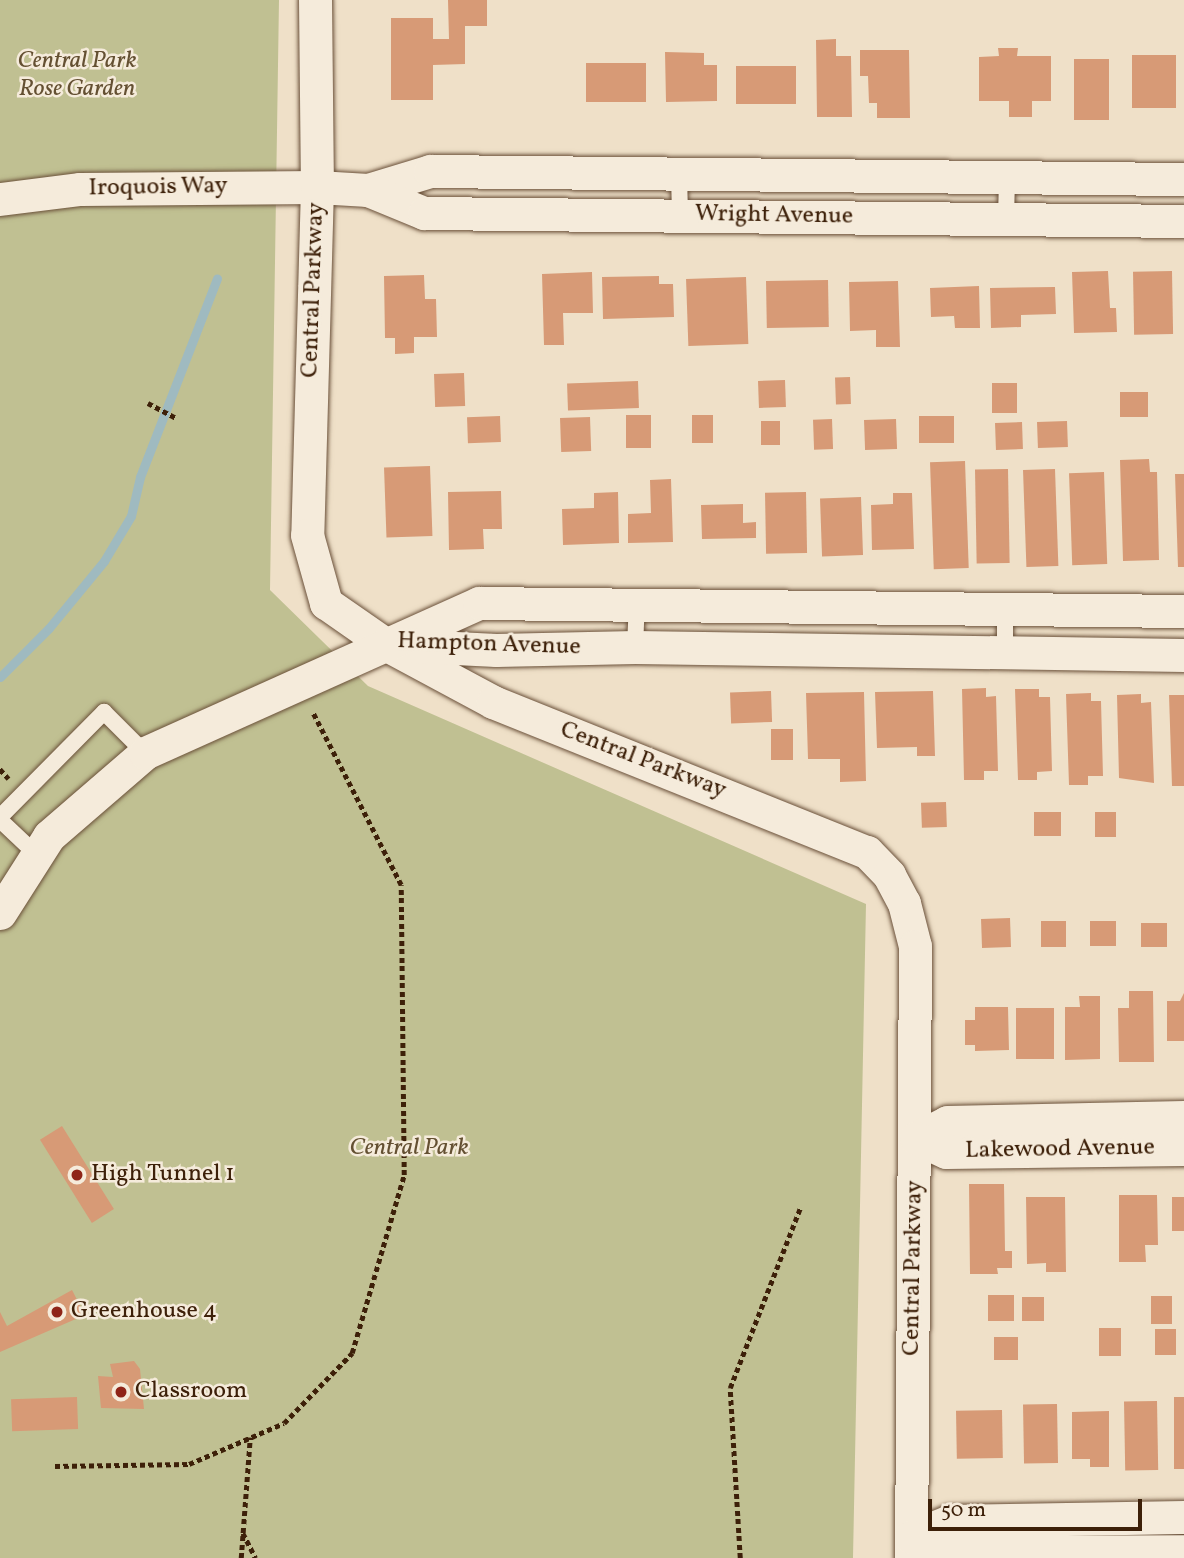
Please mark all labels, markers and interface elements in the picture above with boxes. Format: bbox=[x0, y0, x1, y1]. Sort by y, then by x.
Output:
park label: Central Park Rose Garden bbox=[17, 48, 137, 104]
street label: Iroquois Way bbox=[88, 172, 228, 204]
street label: Wright Avenue bbox=[695, 200, 853, 232]
street label: Central Parkway bbox=[297, 202, 331, 378]
street label: Hampton Avenue bbox=[397, 627, 581, 663]
street label: Central Parkway bbox=[556, 716, 730, 806]
street label: Lakewood Avenue bbox=[965, 1134, 1155, 1166]
park label: Central Park bbox=[349, 1135, 469, 1163]
place label: High Tunnel 1 bbox=[91, 1161, 235, 1189]
marker: High Tunnel 1 bbox=[69, 1167, 85, 1183]
street label: Central Parkway bbox=[898, 1180, 930, 1356]
place label: Greenhouse 4 bbox=[71, 1298, 217, 1326]
marker: Greenhouse 4 bbox=[49, 1304, 65, 1320]
place label: Classroom bbox=[135, 1378, 247, 1406]
marker: Classroom bbox=[113, 1384, 129, 1400]
scale bar bbox=[932, 1484, 1146, 1528]
text: 50 m bbox=[941, 1496, 986, 1525]

